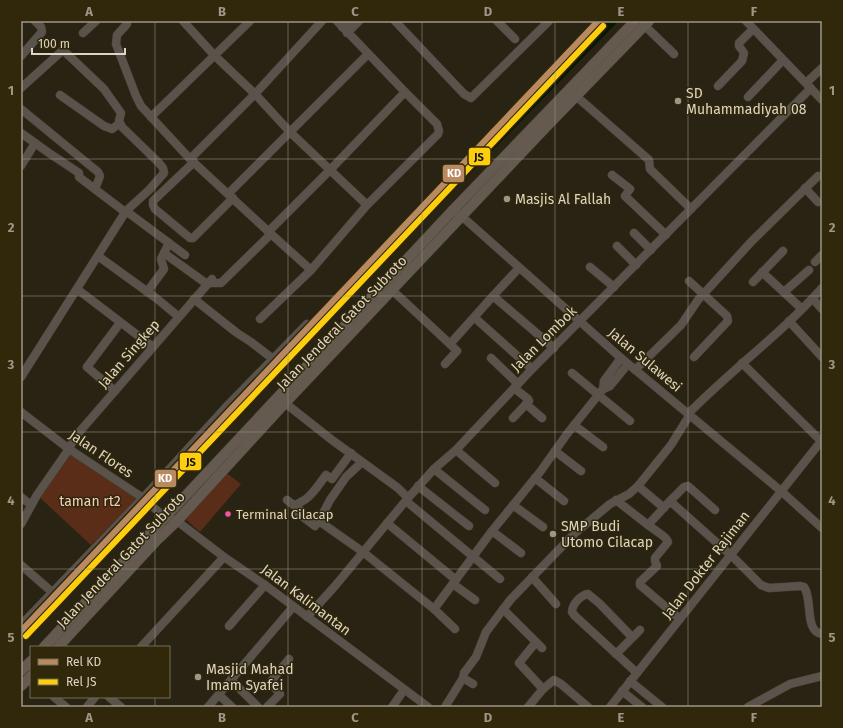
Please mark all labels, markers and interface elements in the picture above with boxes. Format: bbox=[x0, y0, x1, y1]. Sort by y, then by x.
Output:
text: A bbox=[84, 4, 93, 19]
text: B bbox=[218, 4, 226, 19]
text: C bbox=[351, 4, 359, 19]
text: D bbox=[484, 4, 493, 19]
text: E bbox=[618, 4, 625, 19]
text: F bbox=[751, 4, 758, 19]
scale bar bbox=[32, 30, 125, 56]
text: 100 m bbox=[38, 37, 70, 51]
text: 1 bbox=[8, 83, 14, 98]
text: 1 bbox=[829, 83, 835, 98]
place label: SD Muhammadiyah 08 bbox=[686, 85, 807, 118]
marker: SD Muhammadiyah 08 bbox=[673, 96, 683, 106]
line badge: JS bbox=[468, 147, 491, 166]
text: JS bbox=[473, 151, 485, 164]
line badge: KD bbox=[442, 164, 465, 183]
text: KD bbox=[447, 167, 461, 180]
place label: Masjis Al Fallah bbox=[515, 191, 611, 208]
marker: Masjis Al Fallah bbox=[502, 194, 512, 204]
text: 2 bbox=[8, 220, 15, 235]
text: 2 bbox=[829, 220, 836, 235]
street label: Jalan Jenderal Gatot Subroto bbox=[273, 252, 411, 394]
street label: Jalan Lombok bbox=[508, 302, 581, 375]
street label: Jalan Singkep bbox=[95, 316, 163, 392]
street label: Jalan Sulawesi bbox=[605, 324, 685, 396]
text: 3 bbox=[7, 357, 15, 372]
text: 3 bbox=[828, 357, 836, 372]
street label: Jalan Flores bbox=[66, 426, 137, 482]
line badge: JS bbox=[179, 452, 202, 471]
text: JS bbox=[185, 456, 197, 469]
line badge: KD bbox=[154, 469, 177, 488]
text: KD bbox=[158, 472, 172, 485]
street label: Jalan Jenderal Gatot Subroto bbox=[53, 488, 189, 632]
text: 4 bbox=[7, 493, 15, 508]
park label: taman rt2 bbox=[59, 493, 121, 510]
text: 4 bbox=[828, 493, 836, 508]
place label: Terminal Cilacap bbox=[236, 507, 333, 522]
street label: Jalan Dokter Rajiman bbox=[658, 507, 754, 623]
marker: Terminal Cilacap bbox=[223, 509, 233, 519]
place label: SMP Budi Utomo Cilacap bbox=[561, 518, 653, 551]
marker: SMP Budi Utomo Cilacap bbox=[548, 529, 558, 539]
street label: Jalan Kalimantan bbox=[258, 561, 354, 639]
text: 5 bbox=[8, 630, 15, 645]
text: 5 bbox=[829, 630, 836, 645]
legend bbox=[30, 646, 170, 698]
text: Rel KD bbox=[66, 655, 101, 669]
place label: Masjid Mahad Imam Syafei bbox=[206, 661, 294, 694]
marker: Masjid Mahad Imam Syafei bbox=[193, 672, 203, 682]
text: Rel JS bbox=[66, 675, 97, 689]
text: A bbox=[84, 710, 93, 725]
text: B bbox=[218, 710, 226, 725]
text: C bbox=[351, 710, 359, 725]
text: D bbox=[484, 710, 493, 725]
text: E bbox=[618, 710, 625, 725]
text: F bbox=[751, 710, 758, 725]

